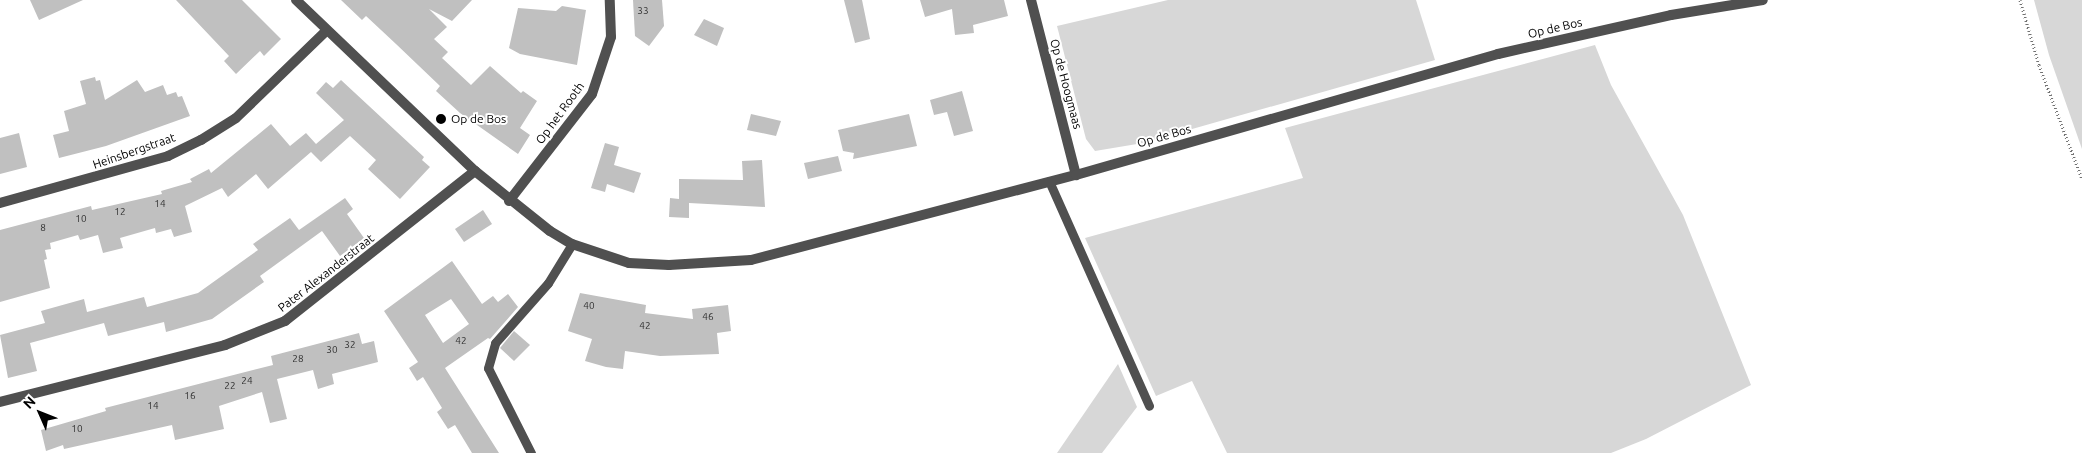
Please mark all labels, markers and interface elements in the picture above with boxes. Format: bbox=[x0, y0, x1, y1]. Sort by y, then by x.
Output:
house number: 33 bbox=[637, 5, 649, 17]
street label: Op de Bos bbox=[1526, 15, 1584, 41]
street label: Op de Hoogmaas bbox=[1047, 37, 1085, 131]
street label: Op het Rooth bbox=[533, 79, 587, 147]
place label: Op de Bos bbox=[451, 112, 506, 126]
marker: Op de Bos bbox=[435, 113, 447, 125]
street label: Op de Bos bbox=[1135, 121, 1193, 151]
street label: Heinsbergstraat bbox=[91, 130, 177, 172]
house number: 14 bbox=[154, 198, 166, 210]
house number: 12 bbox=[114, 206, 126, 218]
house number: 10 bbox=[75, 213, 87, 225]
house number: 8 bbox=[40, 222, 46, 234]
street label: Pater Alexanderstraat bbox=[275, 231, 377, 315]
house number: 40 bbox=[583, 300, 595, 312]
house number: 46 bbox=[702, 311, 714, 323]
house number: 42 bbox=[639, 320, 651, 332]
house number: 42 bbox=[455, 335, 467, 347]
house number: 32 bbox=[344, 339, 356, 351]
house number: 30 bbox=[326, 344, 338, 356]
house number: 28 bbox=[292, 353, 304, 365]
house number: 24 bbox=[241, 375, 253, 387]
house number: 22 bbox=[224, 380, 236, 392]
north arrow bbox=[15, 388, 65, 438]
house number: 16 bbox=[184, 390, 196, 402]
text: N bbox=[20, 393, 39, 412]
house number: 14 bbox=[147, 400, 159, 412]
house number: 10 bbox=[71, 423, 83, 435]

